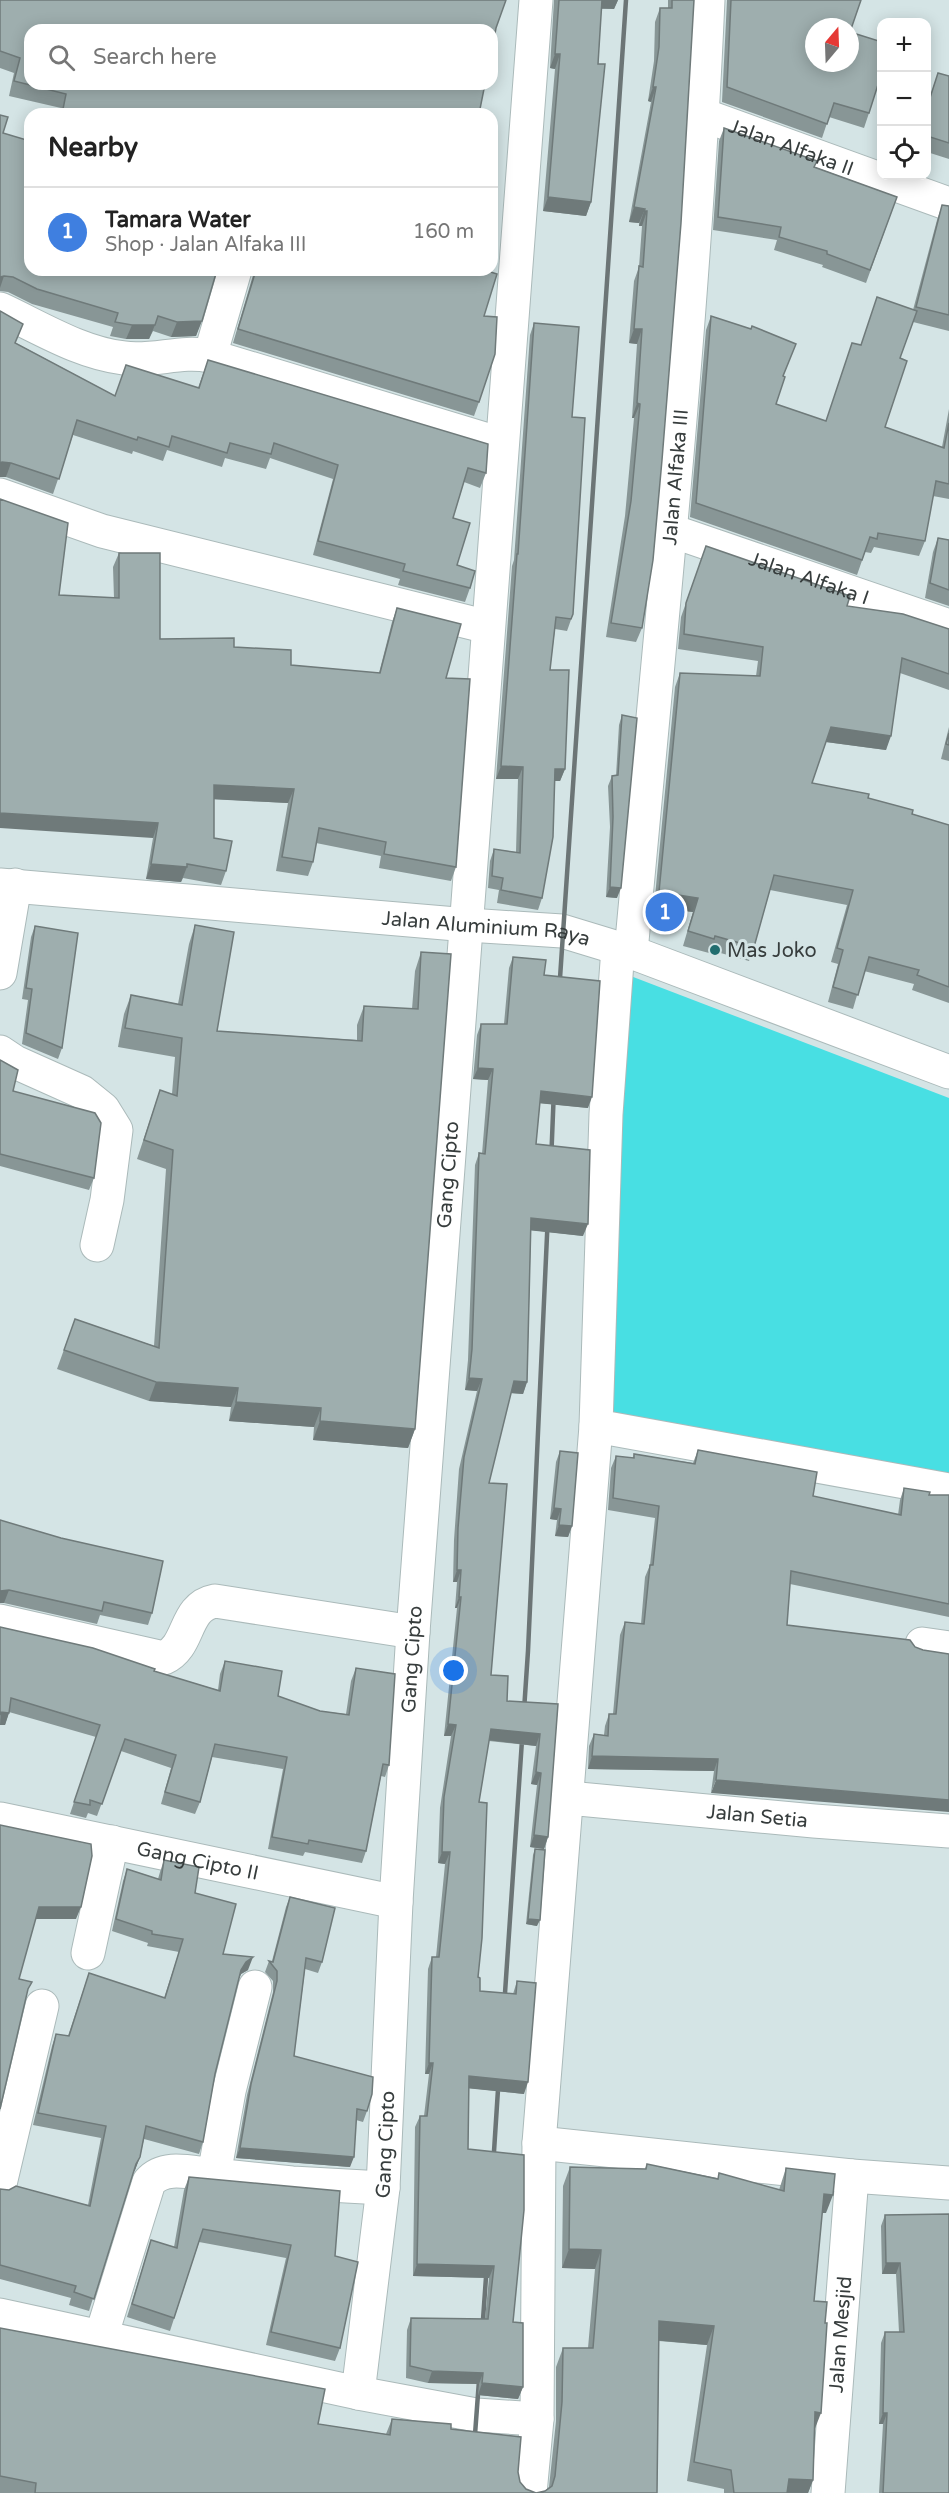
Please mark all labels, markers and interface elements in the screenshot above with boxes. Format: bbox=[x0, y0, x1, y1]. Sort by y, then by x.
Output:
north arrow bbox=[805, 18, 859, 72]
map controls bbox=[877, 18, 931, 180]
button: + bbox=[877, 18, 931, 72]
search box bbox=[24, 24, 498, 90]
icon: search bbox=[45, 41, 78, 74]
text: Search here bbox=[93, 44, 217, 70]
button: − bbox=[877, 72, 931, 126]
street label: Jalan Alfaka II bbox=[725, 114, 857, 182]
button: locate bbox=[877, 126, 931, 180]
text: Nearby bbox=[48, 132, 138, 163]
text: Tamara Water bbox=[105, 207, 251, 233]
text: 1 bbox=[61, 220, 74, 244]
text: 160 m bbox=[413, 220, 474, 244]
text: Shop · Jalan Alfaka III bbox=[105, 233, 306, 257]
street label: Jalan Alfaka III bbox=[658, 408, 694, 546]
street label: Jalan Alfaka I bbox=[745, 547, 872, 611]
pin: 1 bbox=[646, 890, 684, 934]
street label: Jalan Aluminium Raya bbox=[381, 907, 593, 952]
place label: Mas Joko bbox=[727, 939, 817, 963]
marker: Mas Joko bbox=[708, 943, 722, 957]
street label: Gang Cipto bbox=[432, 1120, 464, 1229]
street label: Gang Cipto bbox=[397, 1605, 428, 1714]
your location bbox=[439, 1656, 468, 1685]
street label: Jalan Setia bbox=[705, 1800, 809, 1833]
street label: Gang Cipto II bbox=[134, 1837, 261, 1886]
street label: Gang Cipto bbox=[371, 2090, 400, 2200]
street label: Jalan Mesjid bbox=[825, 2275, 857, 2394]

